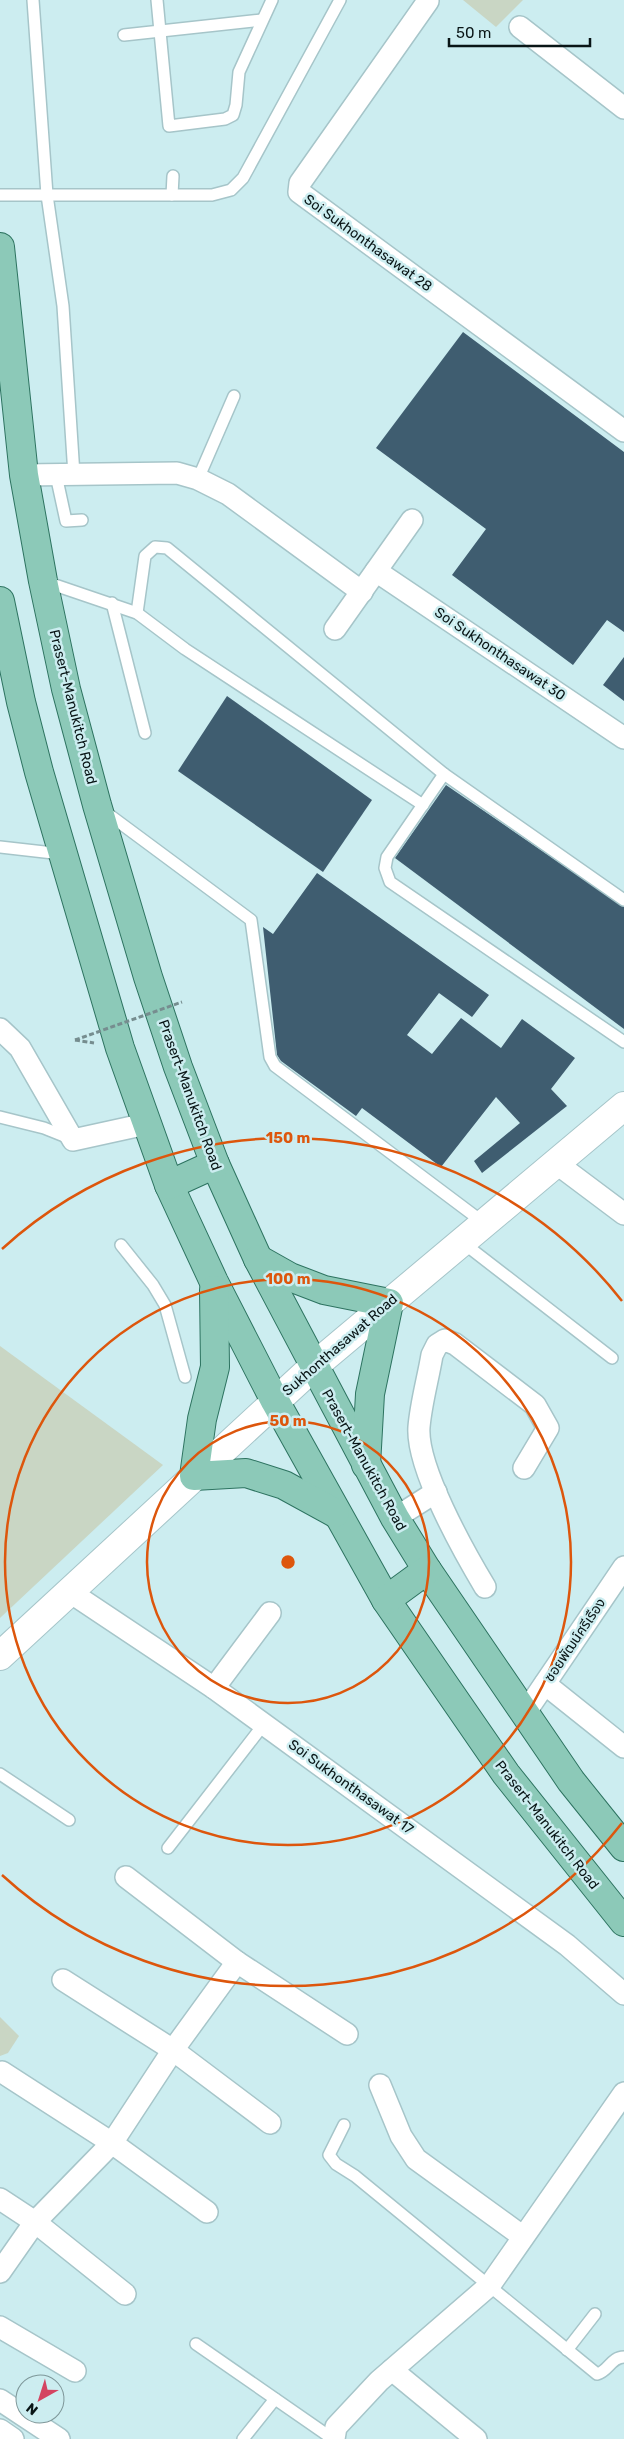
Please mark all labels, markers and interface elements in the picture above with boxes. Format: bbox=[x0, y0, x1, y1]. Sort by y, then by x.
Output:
scale bar bbox=[449, 15, 590, 47]
text: 50 m bbox=[456, 24, 491, 42]
street label: Soi Sukhonthasawat 28 bbox=[301, 191, 435, 295]
street label: Soi Sukhonthasawat 30 bbox=[431, 604, 569, 704]
street label: Prasert-Manukitch Road bbox=[46, 628, 100, 786]
street label: Prasert-Manukitch Road bbox=[155, 1017, 225, 1173]
text: 150 m bbox=[266, 1129, 310, 1147]
text: 100 m bbox=[266, 1270, 310, 1288]
street label: Sukhonthasawat Road bbox=[279, 1290, 401, 1400]
street label: Prasert-Manukitch Road bbox=[318, 1386, 410, 1534]
text: 50 m bbox=[270, 1412, 306, 1430]
centre of rings bbox=[279, 1553, 297, 1571]
street label: ซอยพัฒน์ศรีเรือง bbox=[541, 1595, 609, 1685]
street label: Soi Sukhonthasawat 17 bbox=[285, 1736, 417, 1838]
street label: Prasert-Manukitch Road bbox=[491, 1757, 603, 1893]
north arrow bbox=[15, 2374, 65, 2424]
text: N bbox=[23, 2399, 41, 2418]

